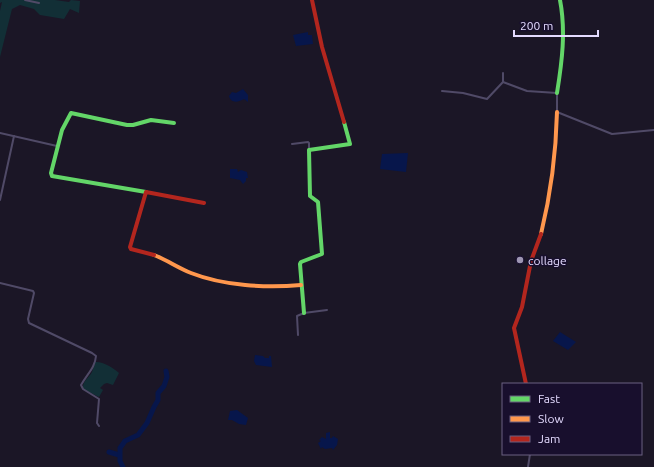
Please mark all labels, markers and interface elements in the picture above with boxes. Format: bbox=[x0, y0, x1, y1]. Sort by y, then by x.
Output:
scale bar bbox=[514, 12, 598, 38]
text: 200 m bbox=[520, 19, 553, 32]
place label: collage bbox=[528, 254, 567, 267]
marker: collage bbox=[515, 255, 525, 265]
legend bbox=[502, 383, 642, 455]
text: Fast bbox=[538, 392, 560, 405]
text: Slow bbox=[538, 412, 564, 425]
text: Jam bbox=[538, 432, 560, 445]

